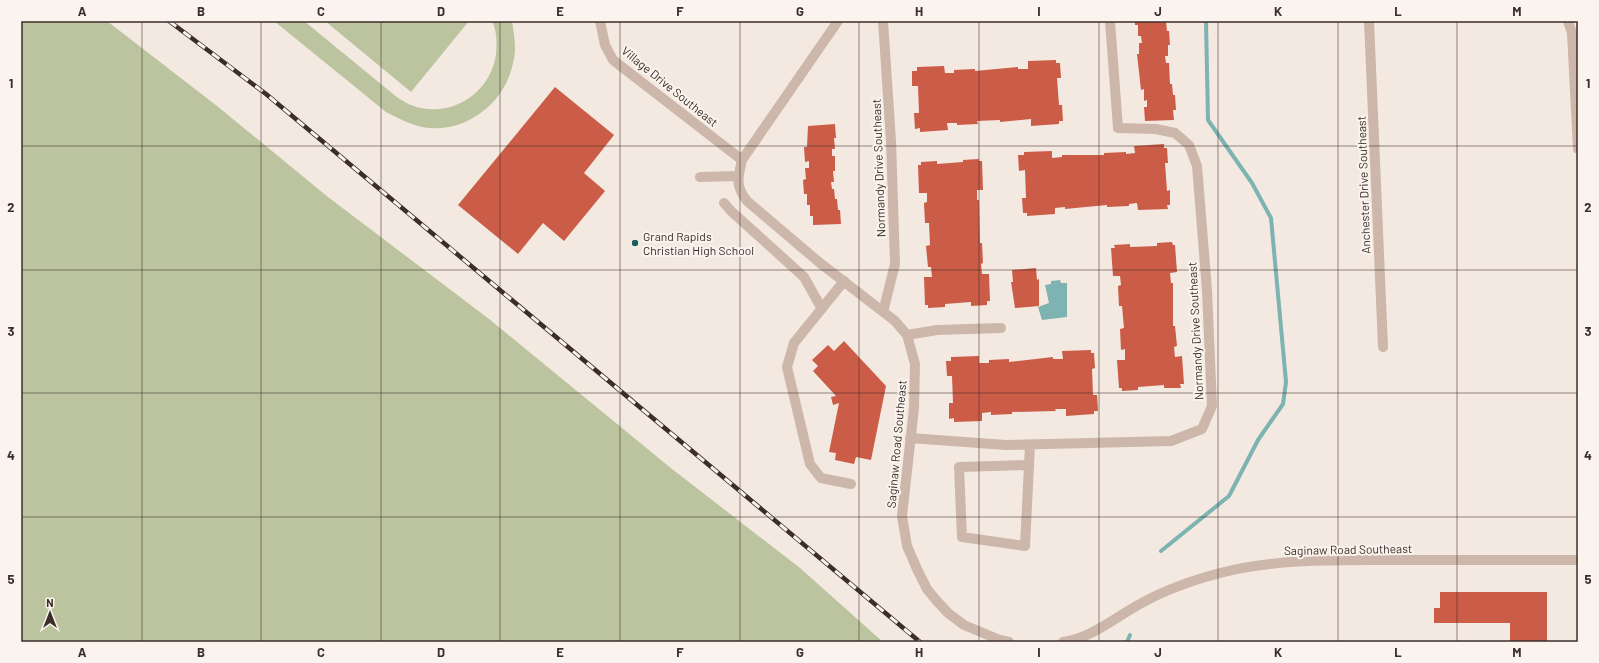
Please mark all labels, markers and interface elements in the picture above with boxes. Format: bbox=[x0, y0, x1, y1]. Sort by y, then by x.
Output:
text: A bbox=[78, 3, 87, 19]
text: B bbox=[197, 3, 205, 19]
text: C bbox=[317, 3, 325, 19]
text: D bbox=[437, 3, 445, 19]
text: E bbox=[556, 3, 564, 19]
text: F bbox=[676, 3, 684, 19]
text: G bbox=[796, 3, 804, 19]
text: H bbox=[915, 3, 923, 19]
text: I bbox=[1037, 3, 1041, 19]
text: J bbox=[1154, 3, 1162, 19]
text: K bbox=[1274, 3, 1282, 19]
text: L bbox=[1394, 3, 1402, 19]
text: M bbox=[1512, 3, 1522, 19]
street label: Village Drive Southeast bbox=[619, 43, 721, 129]
text: 1 bbox=[9, 75, 13, 91]
text: 1 bbox=[1586, 75, 1590, 91]
street label: Normandy Drive Southeast bbox=[869, 99, 887, 237]
street label: Anchester Drive Southeast bbox=[1354, 116, 1372, 254]
text: 2 bbox=[7, 199, 15, 215]
text: 2 bbox=[1584, 199, 1592, 215]
place label: Grand Rapids Christian High School bbox=[643, 229, 754, 257]
marker: Grand Rapids Christian High School bbox=[630, 238, 640, 248]
street label: Normandy Drive Southeast bbox=[1184, 262, 1206, 400]
text: 3 bbox=[7, 323, 15, 339]
text: 3 bbox=[1584, 323, 1592, 339]
street label: Saginaw Road Southeast bbox=[883, 379, 909, 509]
text: 4 bbox=[7, 447, 15, 463]
text: 4 bbox=[1584, 447, 1592, 463]
street label: Saginaw Road Southeast bbox=[1284, 541, 1412, 557]
text: 5 bbox=[7, 571, 15, 587]
text: 5 bbox=[1584, 571, 1592, 587]
north arrow bbox=[30, 593, 70, 633]
text: N bbox=[46, 596, 54, 609]
text: A bbox=[78, 644, 87, 660]
text: B bbox=[197, 644, 205, 660]
text: C bbox=[317, 644, 325, 660]
text: D bbox=[437, 644, 445, 660]
text: E bbox=[556, 644, 564, 660]
text: F bbox=[676, 644, 684, 660]
text: G bbox=[796, 644, 804, 660]
text: H bbox=[915, 644, 923, 660]
text: I bbox=[1037, 644, 1041, 660]
text: J bbox=[1154, 644, 1162, 660]
text: K bbox=[1274, 644, 1282, 660]
text: L bbox=[1394, 644, 1402, 660]
text: M bbox=[1512, 644, 1522, 660]

